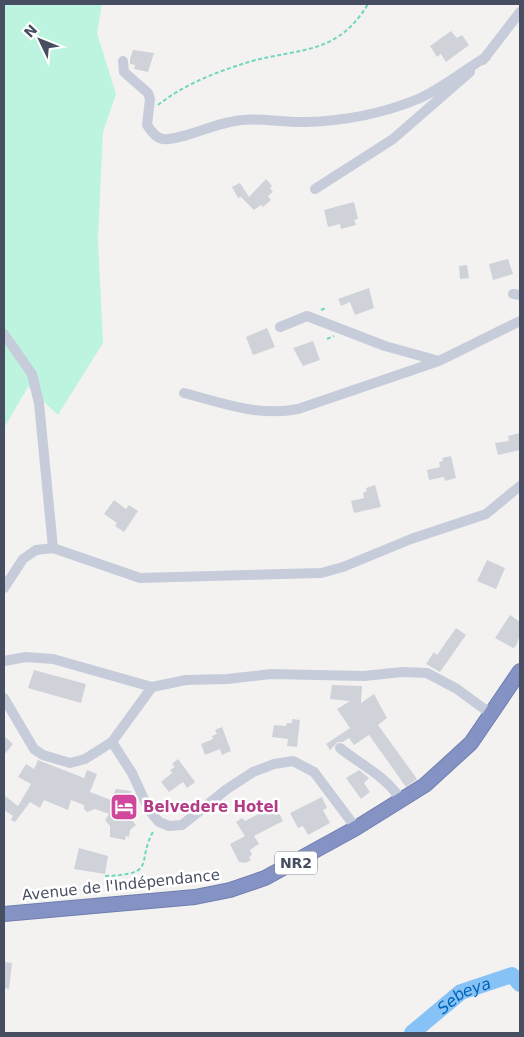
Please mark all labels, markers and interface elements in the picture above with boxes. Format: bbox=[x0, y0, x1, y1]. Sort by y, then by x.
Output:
north arrow bbox=[15, 15, 65, 65]
text: N bbox=[21, 21, 40, 41]
hotel icon: Belvedere Hotel bbox=[109, 792, 139, 822]
place label: Belvedere Hotel bbox=[143, 798, 279, 816]
road number: NR2 bbox=[275, 851, 317, 874]
street label: Avenue de l'Indépendance bbox=[21, 866, 221, 904]
water label: Sebeya bbox=[433, 974, 493, 1018]

